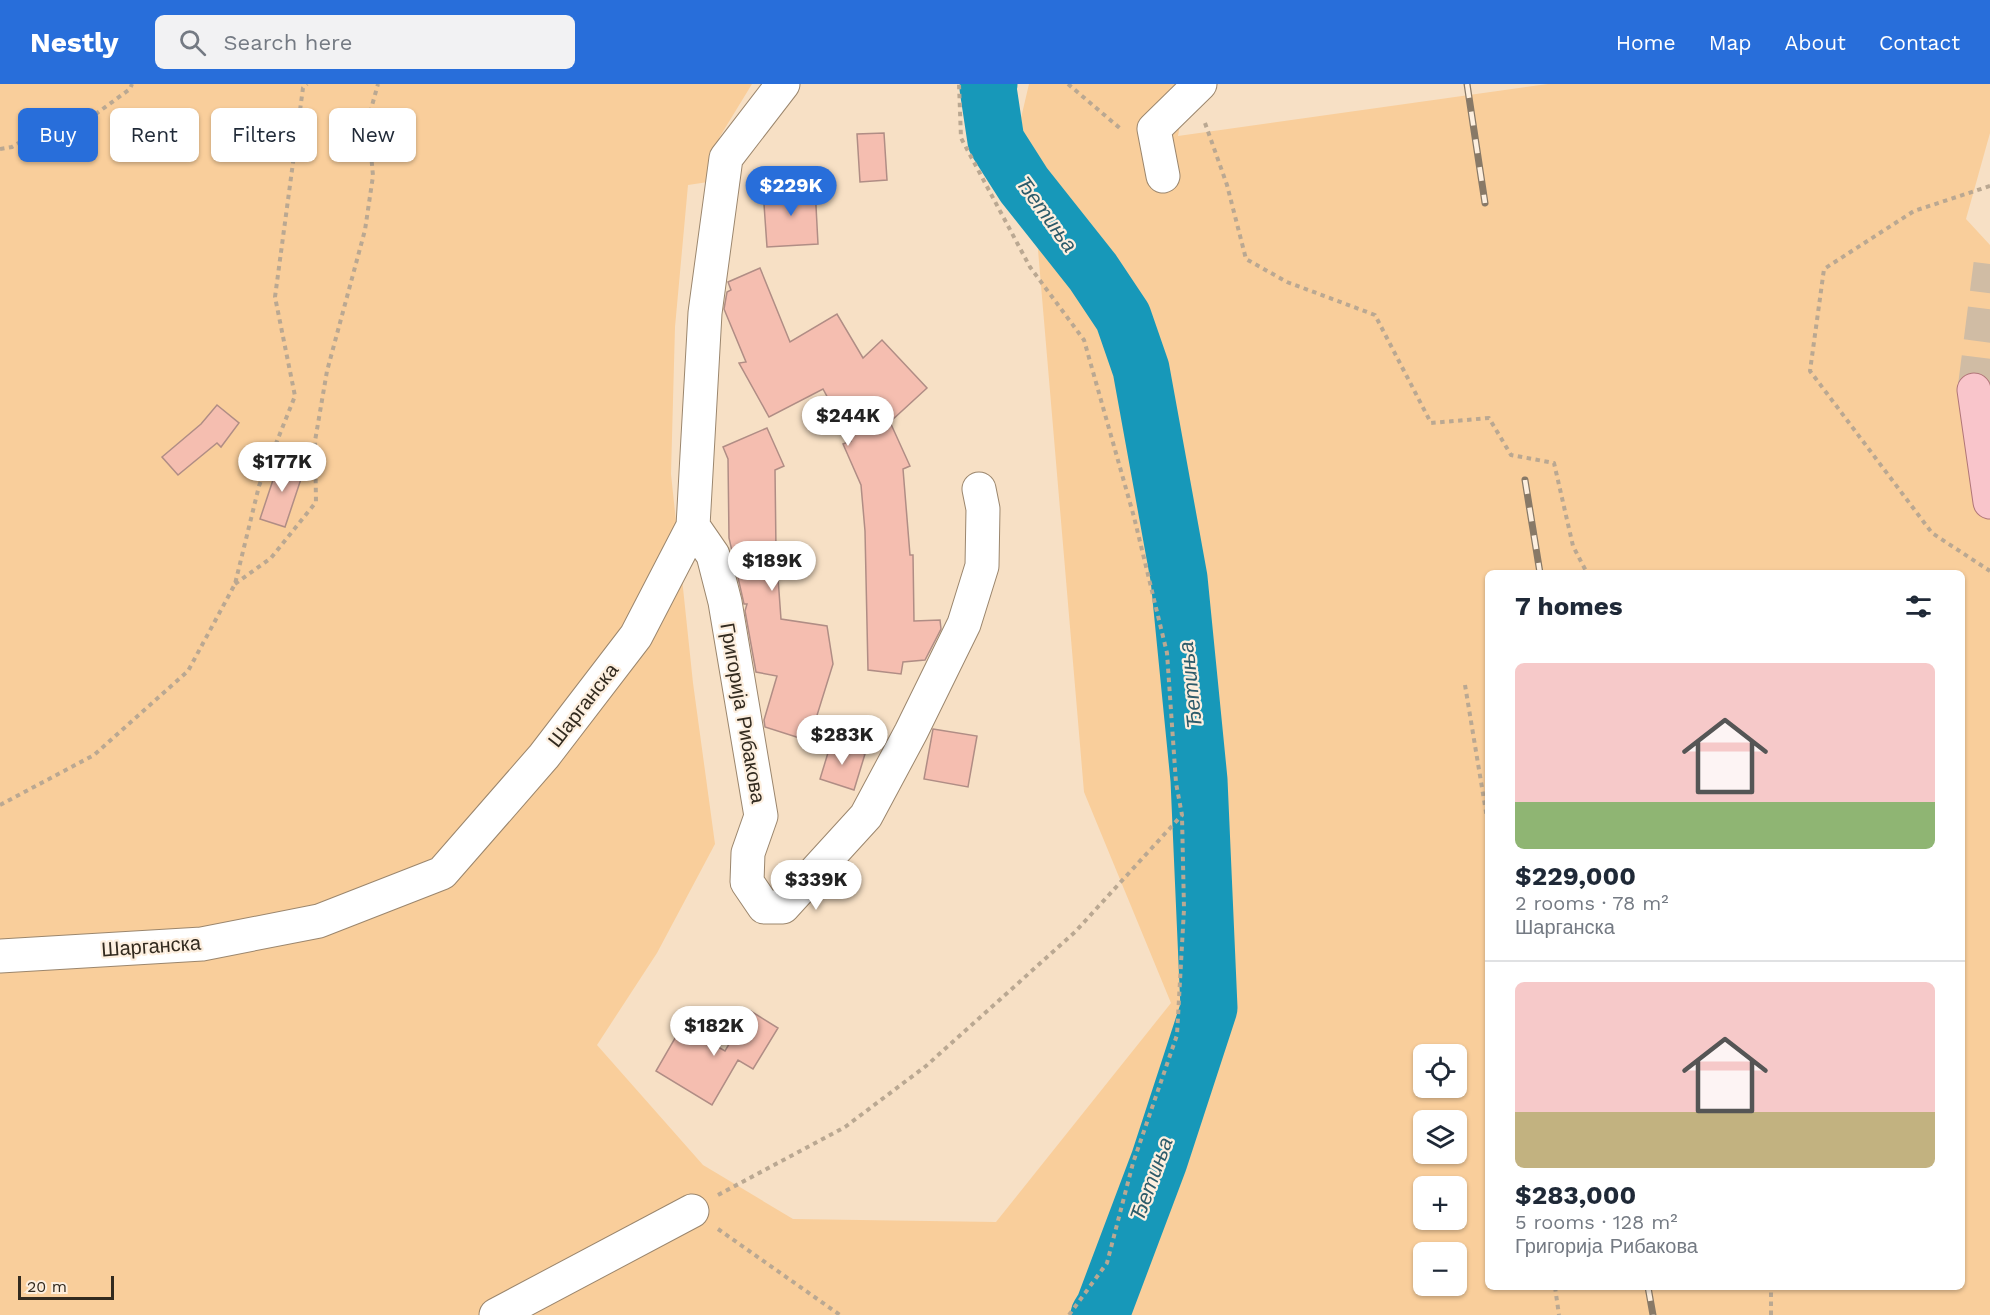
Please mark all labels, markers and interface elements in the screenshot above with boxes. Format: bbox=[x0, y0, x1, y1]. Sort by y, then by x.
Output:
search box bbox=[155, 15, 575, 69]
text: Nestly bbox=[30, 26, 119, 59]
icon: search bbox=[176, 26, 209, 59]
text: Search here bbox=[224, 30, 352, 55]
text: Home bbox=[1616, 30, 1676, 55]
text: Map bbox=[1709, 30, 1752, 55]
text: About bbox=[1785, 30, 1846, 55]
text: Contact bbox=[1879, 30, 1960, 55]
chip: Buy bbox=[18, 108, 98, 162]
chip: Rent bbox=[110, 108, 199, 162]
chip: Filters bbox=[211, 108, 317, 162]
chip: New bbox=[329, 108, 416, 162]
pin: $229K bbox=[749, 166, 833, 217]
water label: Ђетиња bbox=[1011, 171, 1083, 257]
text: $229K bbox=[760, 173, 822, 197]
pin: $244K bbox=[806, 396, 890, 447]
text: $244K bbox=[816, 403, 880, 427]
pin: $177K bbox=[240, 442, 324, 493]
text: $177K bbox=[252, 449, 312, 473]
pin: $189K bbox=[730, 541, 814, 592]
text: $189K bbox=[742, 548, 802, 572]
icon: filters bbox=[1902, 590, 1935, 623]
text: 7 homes bbox=[1515, 591, 1623, 621]
street label: Григорија Рибакова bbox=[715, 621, 771, 806]
water label: Ђетиња bbox=[1173, 640, 1207, 730]
street label: Шарганска bbox=[543, 658, 624, 752]
icon: home bbox=[1671, 702, 1779, 810]
pin: $283K bbox=[800, 715, 884, 766]
text: $283K bbox=[811, 722, 873, 746]
pin: $339K bbox=[774, 860, 858, 911]
text: $229,000 bbox=[1515, 861, 1636, 891]
text: $339K bbox=[785, 867, 847, 891]
text: 2 rooms · 78 m² bbox=[1515, 891, 1669, 915]
text: Шарганска bbox=[1515, 915, 1615, 939]
street label: Шарганска bbox=[100, 930, 203, 961]
pin: $182K bbox=[672, 1006, 756, 1057]
text: $182K bbox=[684, 1013, 744, 1037]
icon: home bbox=[1671, 1021, 1779, 1129]
map controls bbox=[1413, 1044, 1467, 1296]
button: locate bbox=[1413, 1044, 1467, 1098]
button: layers bbox=[1413, 1110, 1467, 1164]
water label: Ђетиња bbox=[1124, 1134, 1178, 1224]
button: + bbox=[1413, 1176, 1467, 1230]
text: $283,000 bbox=[1515, 1180, 1636, 1210]
text: 5 rooms · 128 m² bbox=[1515, 1210, 1678, 1234]
text: Григорија Рибакова bbox=[1515, 1234, 1698, 1258]
button: − bbox=[1413, 1242, 1467, 1296]
scale bar bbox=[18, 1273, 114, 1300]
text: 20 m bbox=[27, 1277, 67, 1296]

